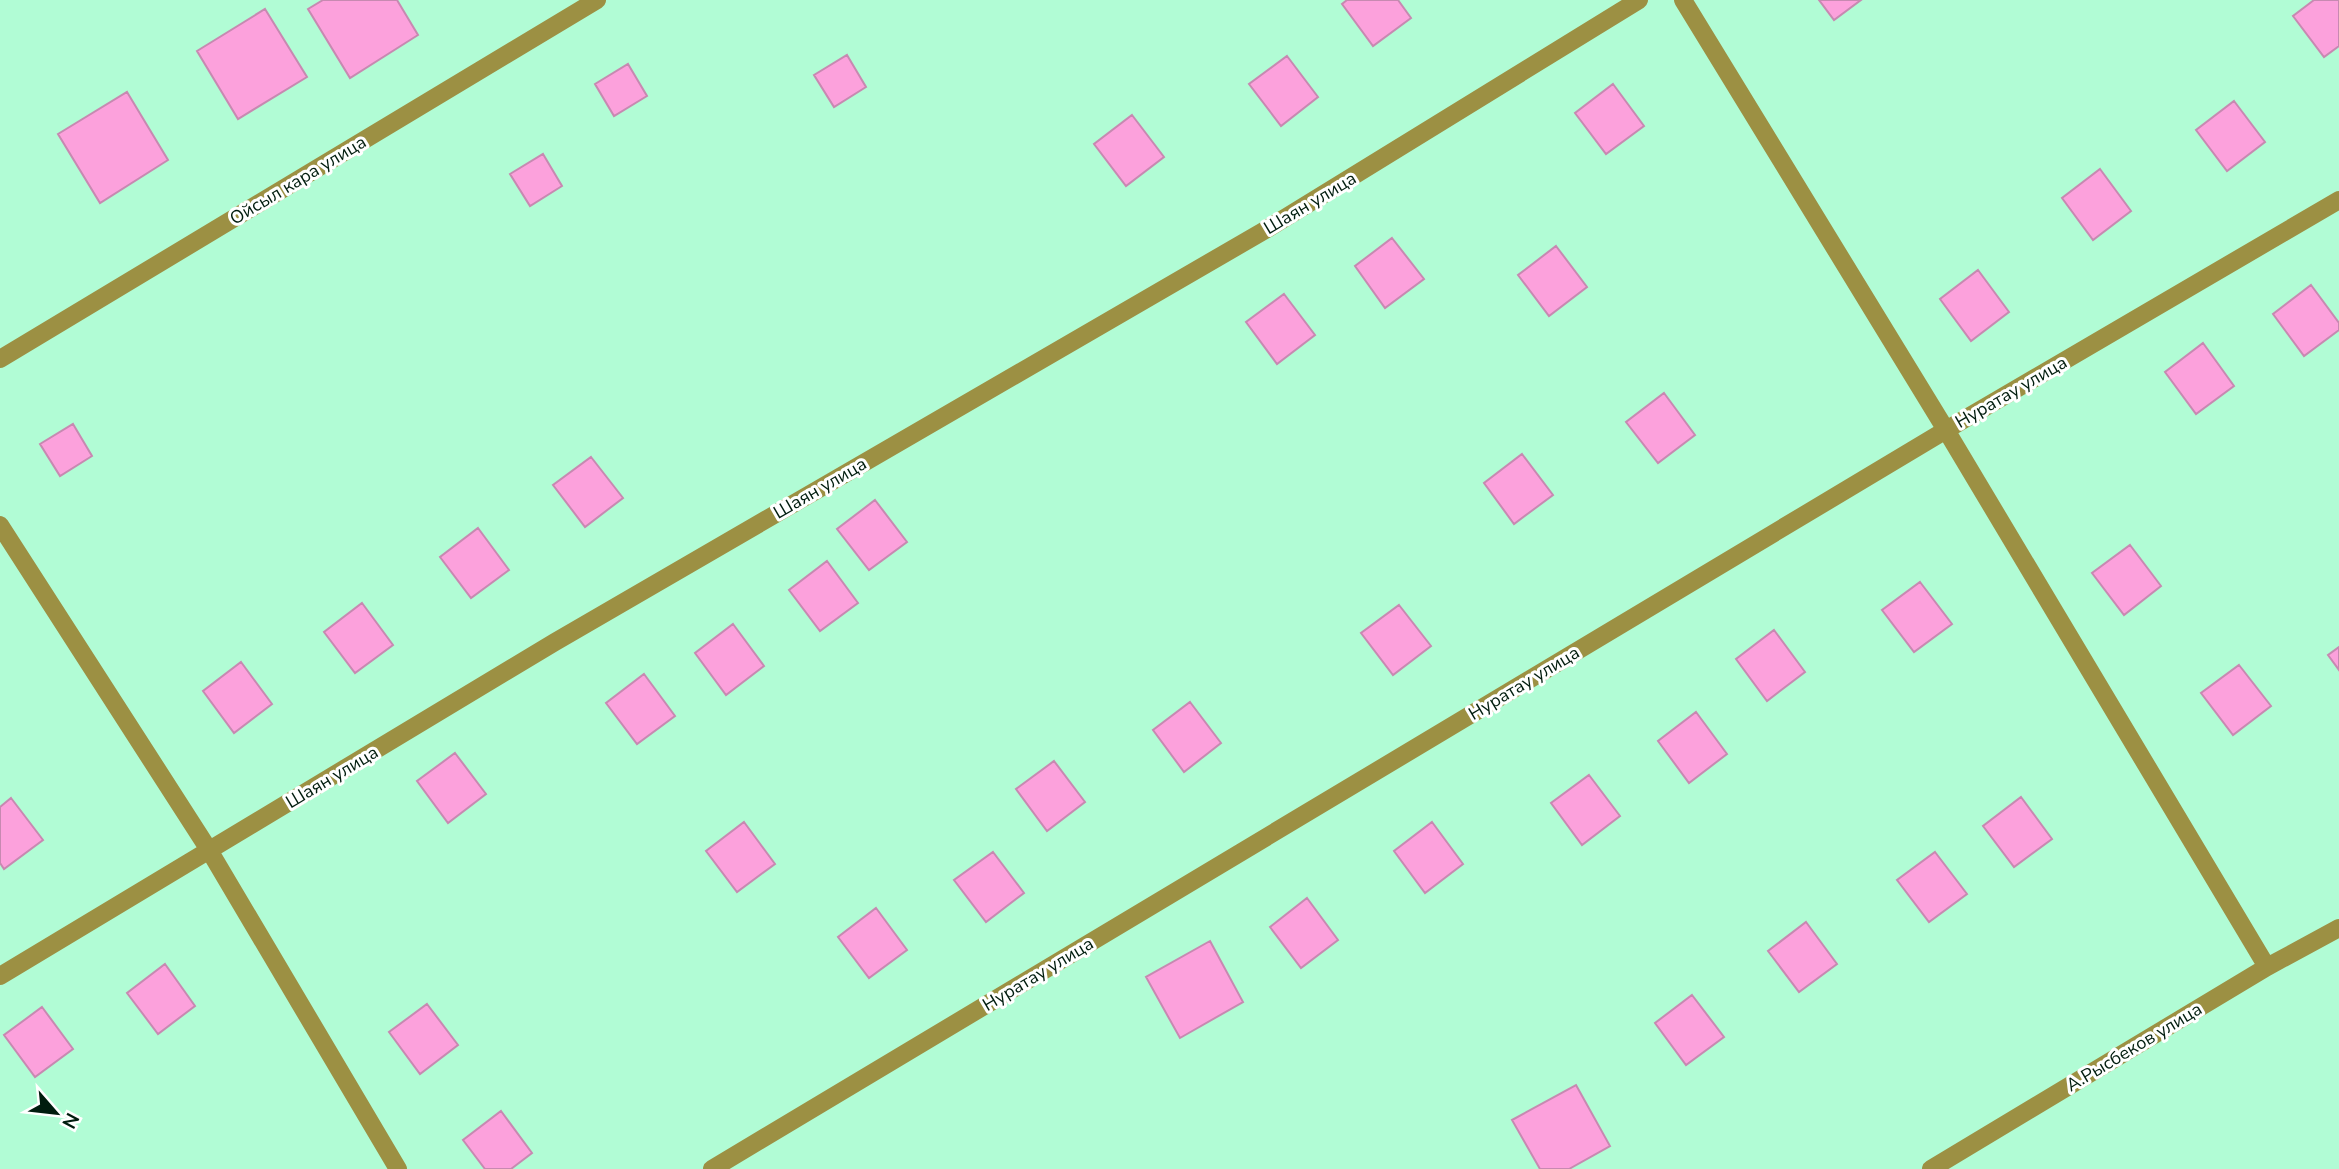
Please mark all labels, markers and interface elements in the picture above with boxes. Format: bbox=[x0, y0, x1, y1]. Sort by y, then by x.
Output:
street label: Ойсыл кара улица bbox=[225, 130, 371, 230]
street label: Шаян улица bbox=[1259, 166, 1361, 240]
street label: Нуратау улица bbox=[1951, 350, 2071, 434]
street label: Шаян улица bbox=[769, 452, 871, 524]
street label: Нуратау улица bbox=[1464, 640, 1584, 726]
street label: Шаян улица bbox=[281, 740, 383, 814]
street label: Нуратау улица bbox=[978, 931, 1098, 1017]
street label: А.Рысбеков улица bbox=[2062, 997, 2206, 1097]
north arrow bbox=[21, 1078, 91, 1148]
text: N bbox=[55, 1108, 85, 1133]

